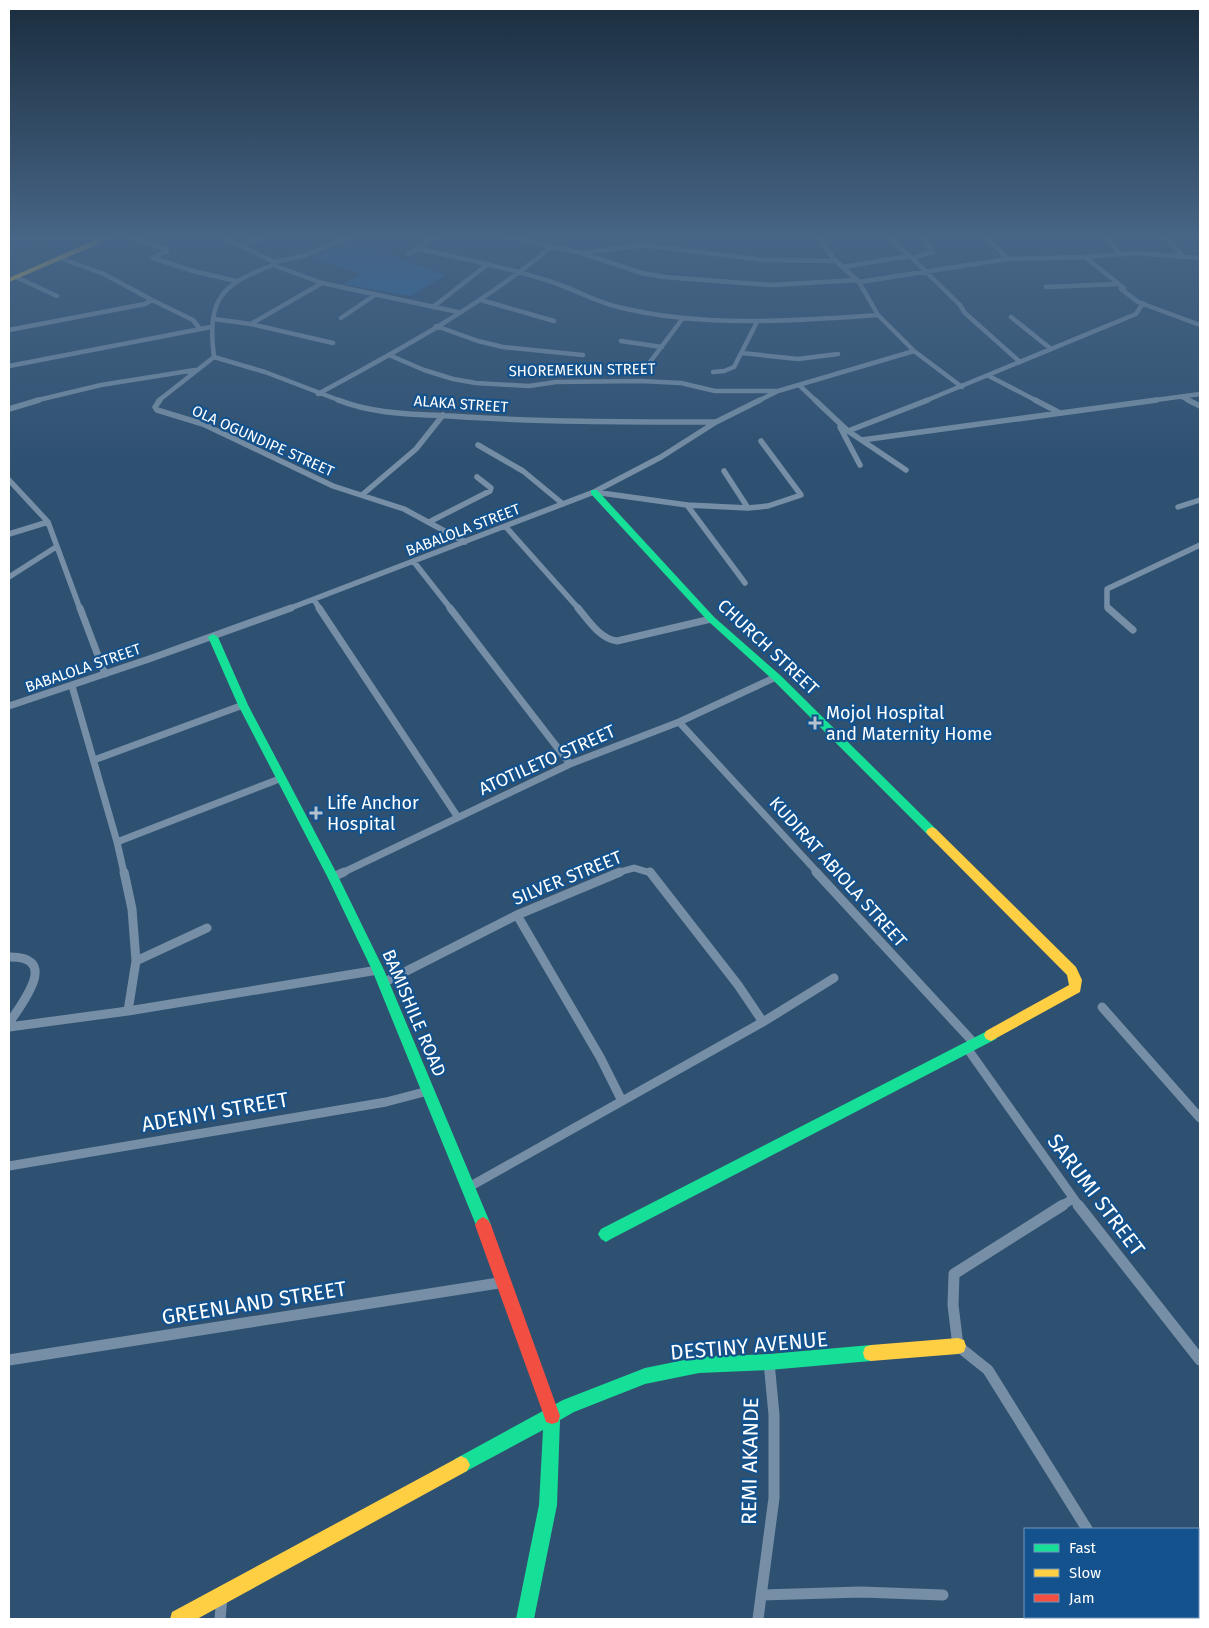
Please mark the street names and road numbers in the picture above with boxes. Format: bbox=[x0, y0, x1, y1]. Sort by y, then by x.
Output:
street label: SHOREMEKUN STREET bbox=[508, 360, 656, 380]
street label: ALAKA STREET bbox=[413, 392, 509, 416]
street label: OLA OGUNDIPE STREET bbox=[189, 402, 337, 481]
street label: BABALOLA STREET bbox=[403, 500, 523, 560]
street label: CHURCH STREET bbox=[713, 595, 824, 700]
street label: BABALOLA STREET bbox=[23, 640, 143, 696]
street label: ATOTILETO STREET bbox=[475, 720, 619, 800]
street label: KUDIRAT ABIOLA STREET bbox=[765, 792, 912, 952]
street label: SILVER STREET bbox=[509, 846, 626, 910]
street label: BAMISHILE ROAD bbox=[377, 946, 451, 1080]
street label: ADENIYI STREET bbox=[140, 1086, 291, 1138]
street label: SARUMI STREET bbox=[1042, 1129, 1150, 1261]
street label: GREENLAND STREET bbox=[160, 1276, 348, 1330]
street label: DESTINY AVENUE bbox=[669, 1326, 829, 1366]
street label: REMI AKANDE bbox=[736, 1397, 764, 1525]

